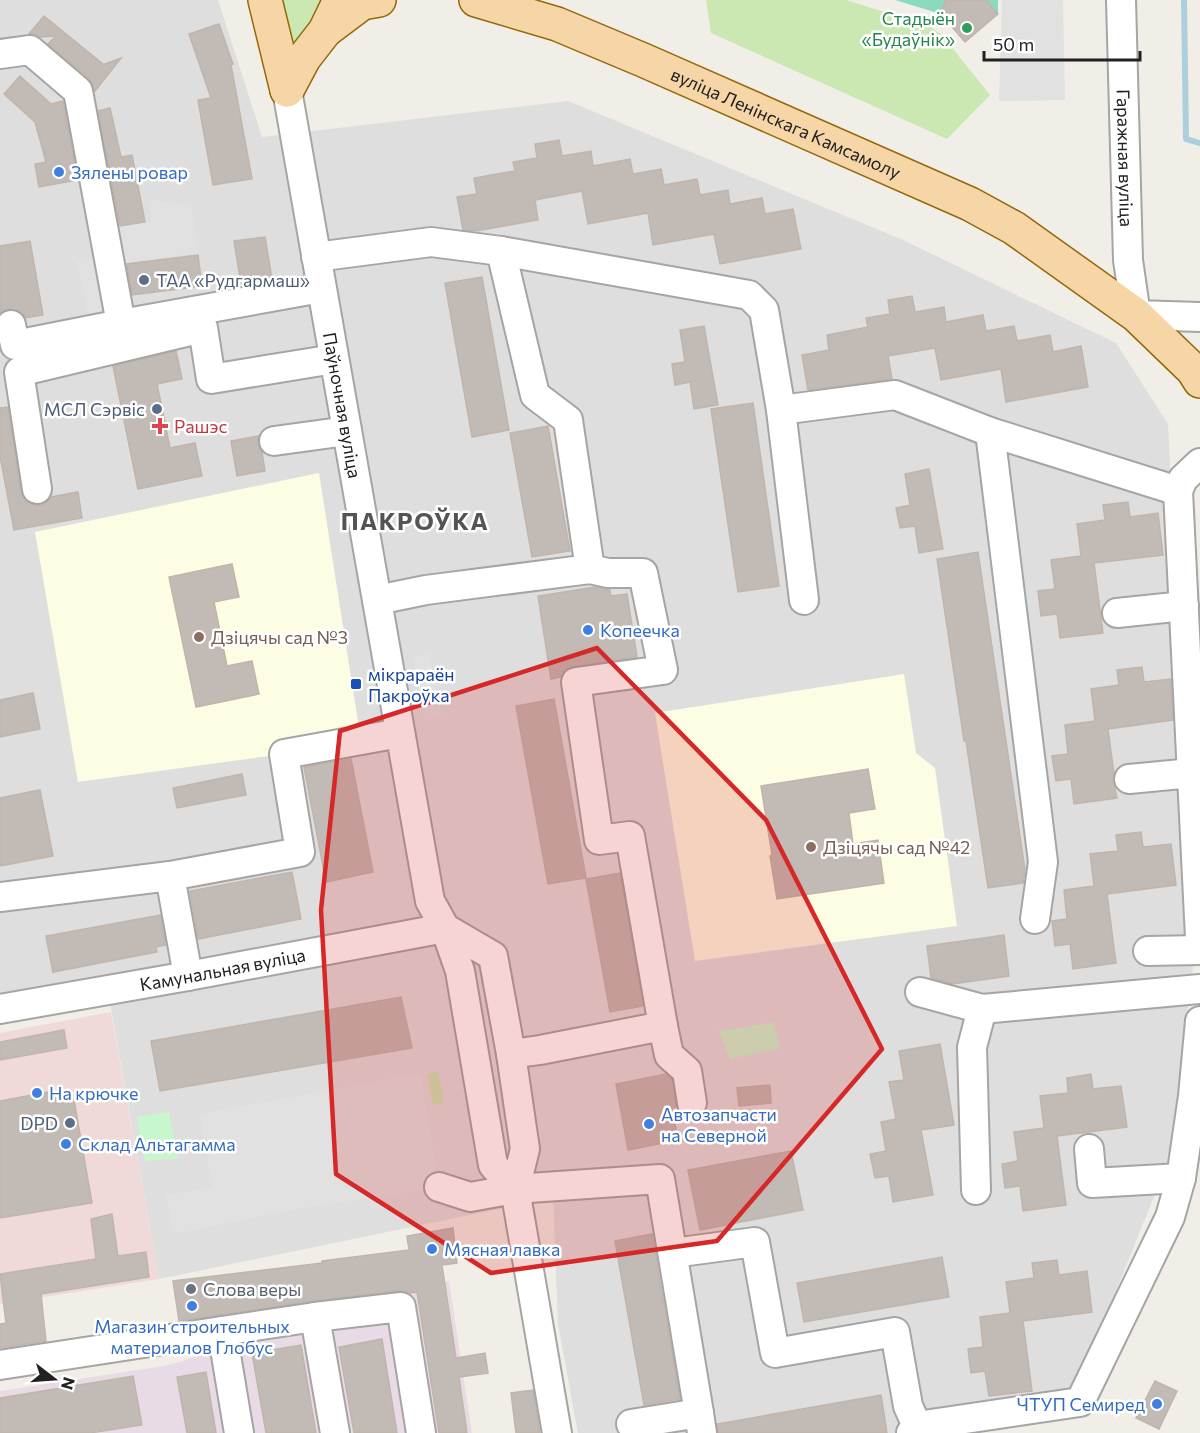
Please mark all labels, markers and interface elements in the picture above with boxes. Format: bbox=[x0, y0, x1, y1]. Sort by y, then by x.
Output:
place label: Стадыён «Будаўнік» bbox=[861, 7, 955, 50]
marker: Стадыён «Будаўнік» bbox=[960, 21, 974, 35]
scale bar bbox=[984, 24, 1140, 62]
text: 50 m bbox=[993, 33, 1034, 55]
street label: вуліца Ленінскага Камсамолу bbox=[668, 63, 904, 183]
street label: Гаражная вуліца bbox=[1112, 89, 1138, 227]
place label: Зялены ровар bbox=[71, 161, 188, 183]
marker: Зялены ровар bbox=[52, 165, 66, 179]
place label: ТАА «Рудгармаш» bbox=[156, 269, 310, 291]
marker: ТАА «Рудгармаш» bbox=[137, 273, 151, 287]
street label: Паўночная вуліца bbox=[319, 330, 366, 480]
place label: МСЛ Сэрвіс bbox=[44, 398, 145, 420]
marker: МСЛ Сэрвіс bbox=[150, 402, 164, 416]
place label: Рашэс bbox=[174, 415, 228, 437]
marker: Рашэс bbox=[151, 417, 169, 435]
district label: ПАКРОЎКА bbox=[341, 506, 489, 535]
place label: Копеечка bbox=[600, 619, 680, 641]
marker: Копеечка bbox=[581, 623, 595, 637]
place label: Дзіцячы сад №3 bbox=[211, 626, 348, 648]
marker: Дзіцячы сад №3 bbox=[192, 630, 206, 644]
place label: мікрараён Пакроўка bbox=[368, 663, 455, 706]
marker: мікрараён Пакроўка bbox=[349, 677, 363, 691]
place label: Дзіцячы сад №42 bbox=[823, 836, 970, 858]
marker: Дзіцячы сад №42 bbox=[804, 840, 818, 854]
street label: Камунальная вуліца bbox=[138, 943, 307, 995]
place label: На крючке bbox=[49, 1082, 138, 1104]
marker: На крючке bbox=[30, 1086, 44, 1100]
place label: Автозапчасти на Северной bbox=[661, 1103, 777, 1146]
place label: DPD bbox=[20, 1112, 58, 1134]
marker: DPD bbox=[63, 1116, 77, 1130]
marker: Автозапчасти на Северной bbox=[642, 1117, 656, 1131]
place label: Склад Альтагамма bbox=[78, 1133, 236, 1155]
marker: Склад Альтагамма bbox=[59, 1137, 73, 1151]
place label: Мясная лавка bbox=[444, 1238, 560, 1260]
marker: Мясная лавка bbox=[425, 1242, 439, 1256]
place label: Слова веры bbox=[203, 1278, 301, 1300]
marker: Слова веры bbox=[184, 1282, 198, 1296]
marker: Магазин строительных материалов Глобус bbox=[185, 1299, 199, 1313]
place label: Магазин строительных материалов Глобус bbox=[94, 1315, 290, 1358]
north arrow bbox=[24, 1349, 84, 1409]
text: N bbox=[58, 1375, 80, 1392]
place label: ЧТУП Семиред bbox=[1017, 1393, 1145, 1415]
marker: ЧТУП Семиред bbox=[1150, 1397, 1164, 1411]

